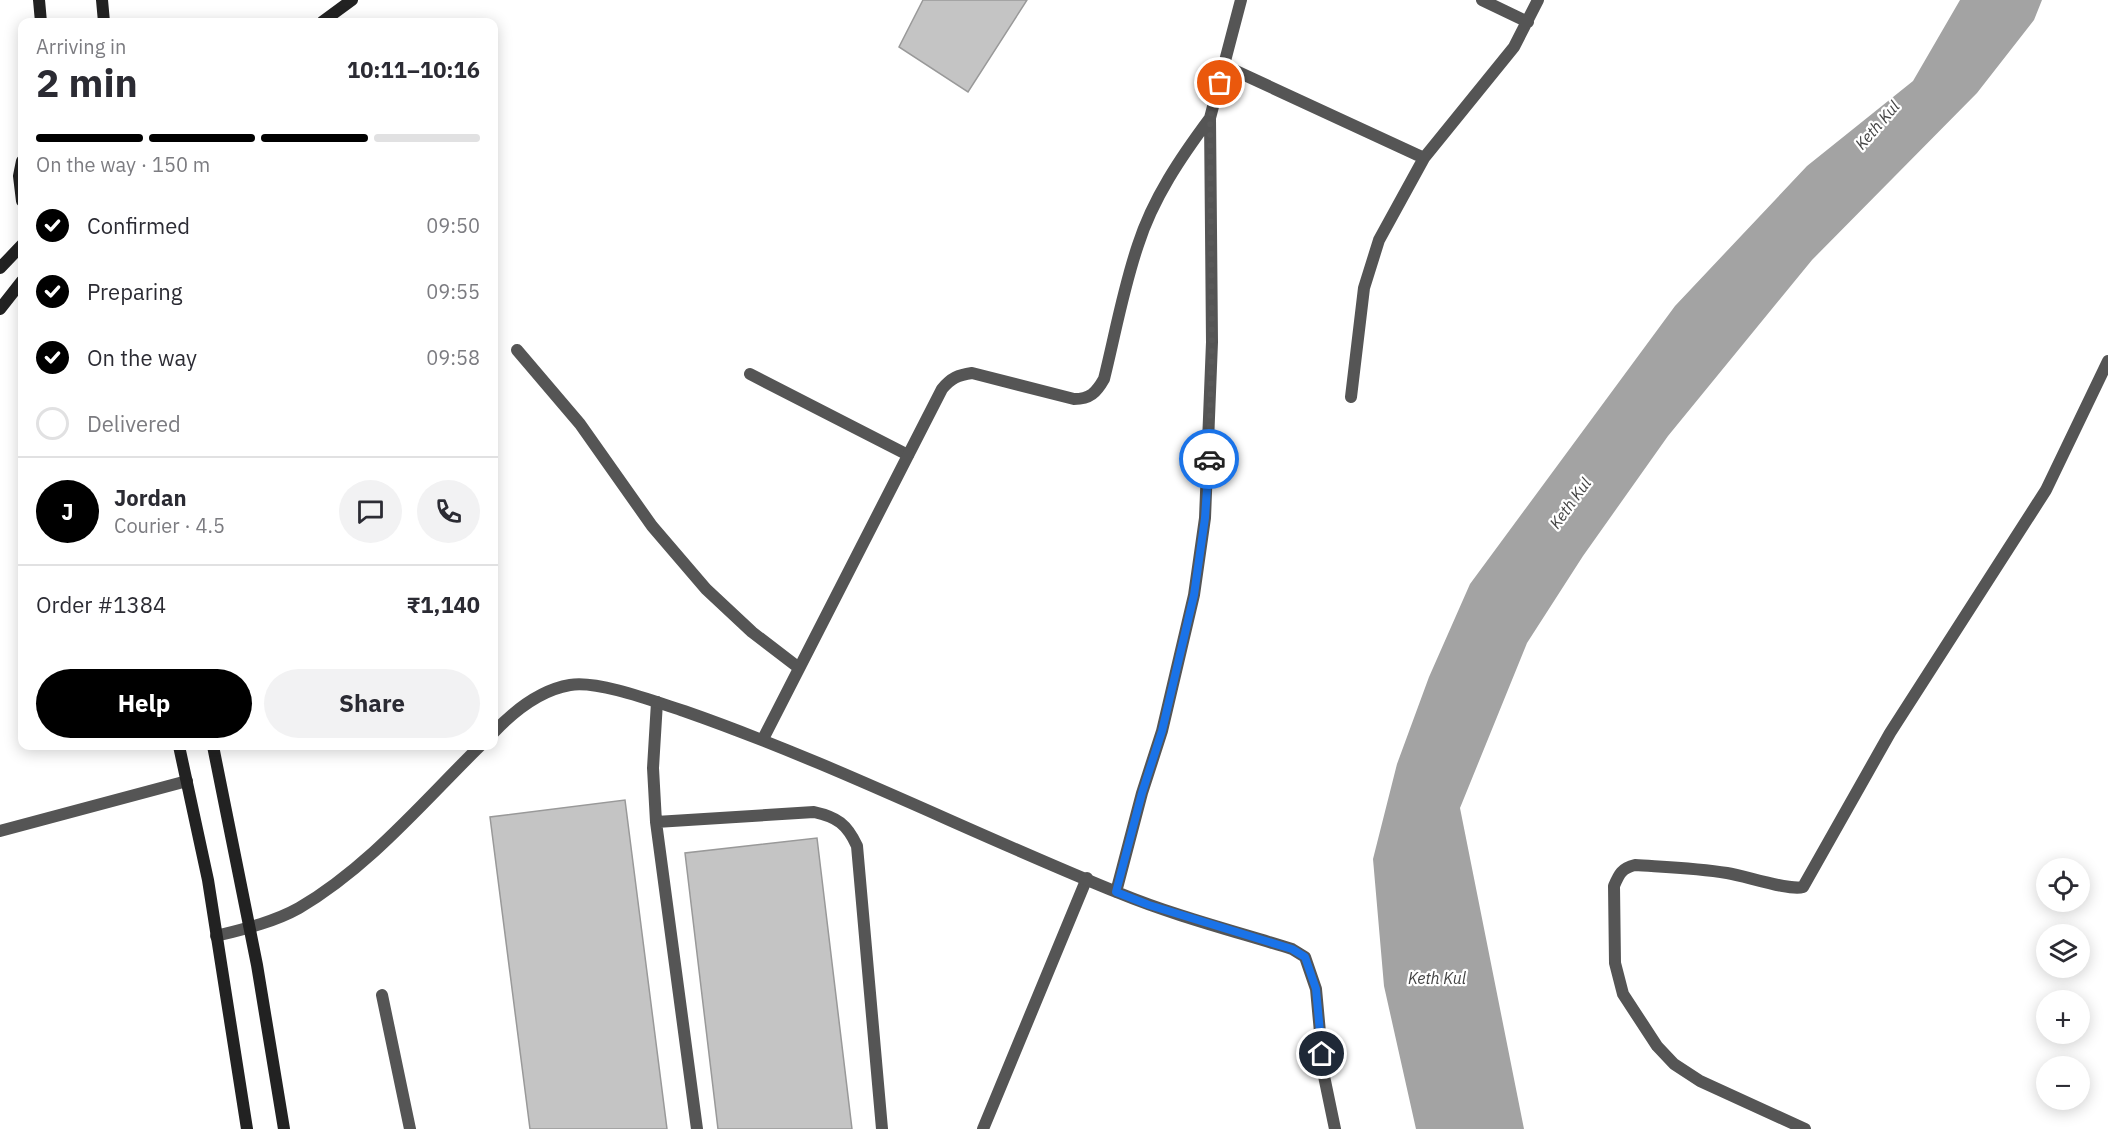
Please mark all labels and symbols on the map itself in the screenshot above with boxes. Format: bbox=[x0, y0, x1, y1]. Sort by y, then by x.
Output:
pin bbox=[1194, 57, 1245, 108]
water label: Keth Kul bbox=[1850, 96, 1904, 153]
courier bbox=[1179, 429, 1239, 489]
water label: Keth Kul bbox=[1545, 473, 1596, 532]
water label: Keth Kul bbox=[1408, 968, 1467, 988]
pin bbox=[1296, 1028, 1347, 1079]

